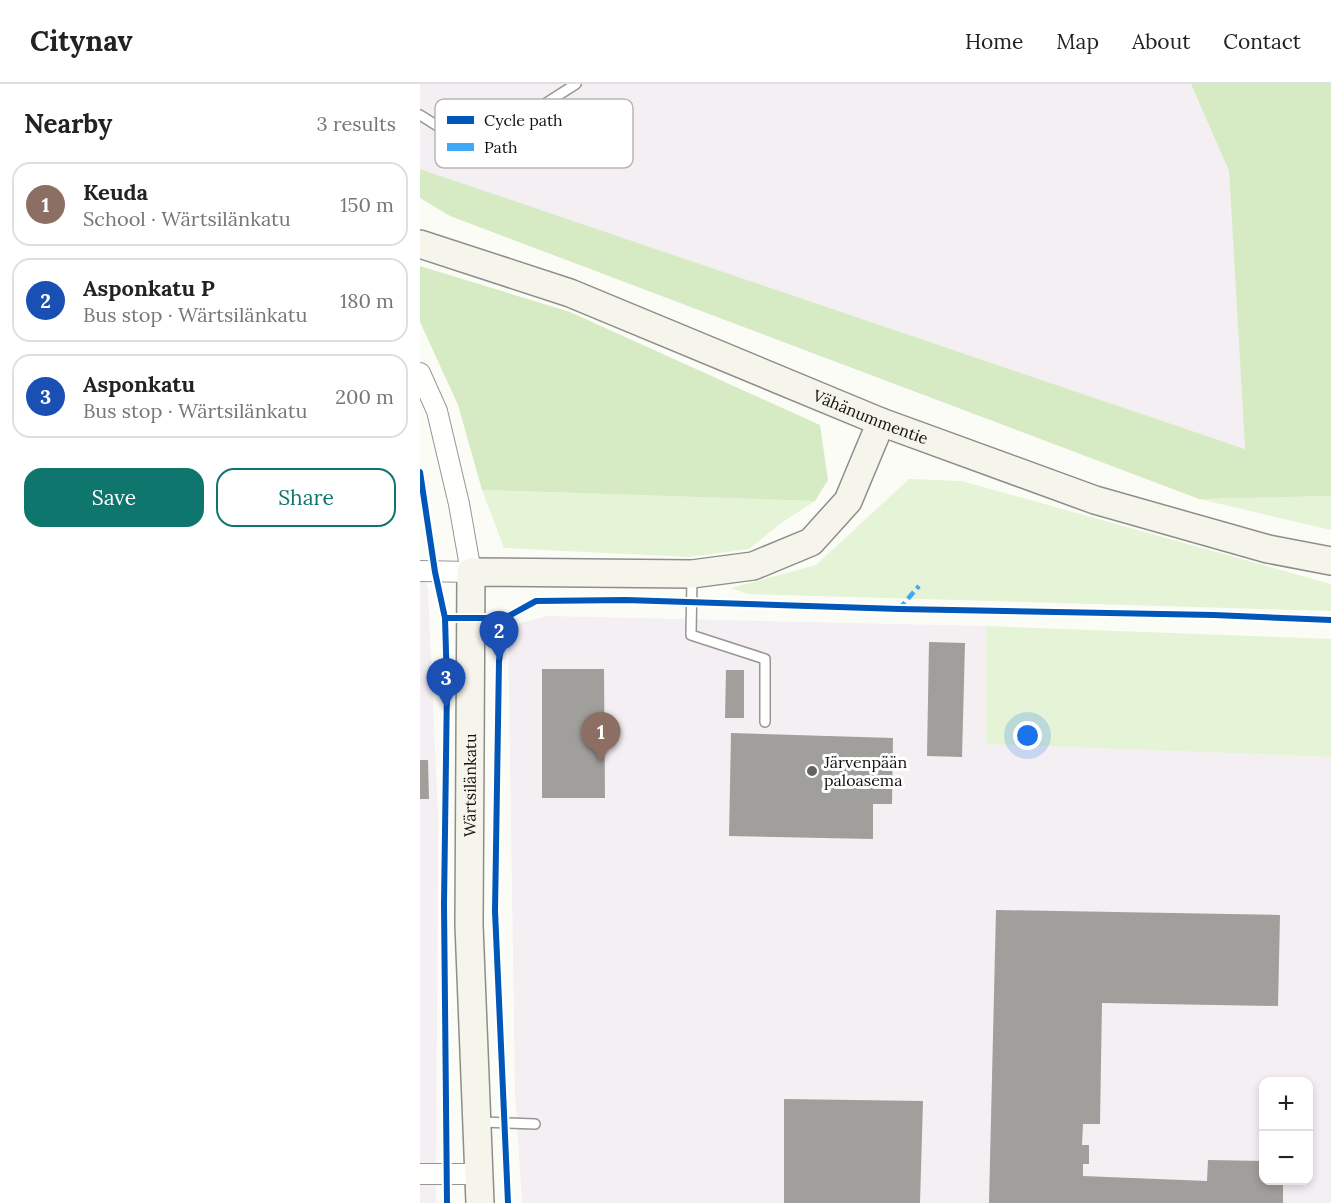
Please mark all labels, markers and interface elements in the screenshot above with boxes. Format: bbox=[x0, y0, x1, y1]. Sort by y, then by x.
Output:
text: Citynav bbox=[30, 23, 133, 59]
text: Home bbox=[965, 28, 1023, 55]
text: Map bbox=[1056, 28, 1099, 55]
text: About bbox=[1132, 28, 1190, 55]
text: Contact bbox=[1223, 28, 1301, 55]
legend bbox=[435, 99, 633, 168]
text: Nearby bbox=[24, 107, 112, 140]
text: Cycle path bbox=[484, 110, 563, 130]
text: 3 results bbox=[317, 111, 396, 136]
text: Path bbox=[484, 137, 518, 157]
text: Keuda bbox=[83, 178, 148, 206]
text: 1 bbox=[41, 192, 50, 217]
text: 150 m bbox=[340, 192, 394, 217]
text: School · Wärtsilänkatu bbox=[83, 206, 291, 231]
text: Asponkatu P bbox=[83, 274, 215, 302]
text: 2 bbox=[40, 288, 51, 313]
text: 180 m bbox=[340, 288, 394, 313]
text: Bus stop · Wärtsilänkatu bbox=[83, 302, 307, 327]
text: Asponkatu bbox=[83, 370, 195, 398]
text: 3 bbox=[40, 384, 51, 409]
text: 200 m bbox=[335, 384, 394, 409]
street label: Vähänummentie bbox=[809, 385, 931, 448]
text: Bus stop · Wärtsilänkatu bbox=[83, 398, 307, 423]
button: Save bbox=[24, 468, 204, 527]
button: Share bbox=[216, 468, 396, 527]
pin: 2 bbox=[480, 612, 518, 661]
pin: 3 bbox=[426, 658, 466, 708]
pin: 1 bbox=[582, 712, 621, 762]
your location bbox=[1013, 721, 1042, 750]
street label: Wärtsilänkatu bbox=[459, 733, 480, 837]
place label: Järvenpään paloasema bbox=[823, 752, 907, 790]
marker: Järvenpään paloasema bbox=[805, 764, 819, 778]
map controls bbox=[1259, 1077, 1313, 1185]
button: + bbox=[1259, 1077, 1313, 1131]
button: − bbox=[1259, 1131, 1313, 1185]

